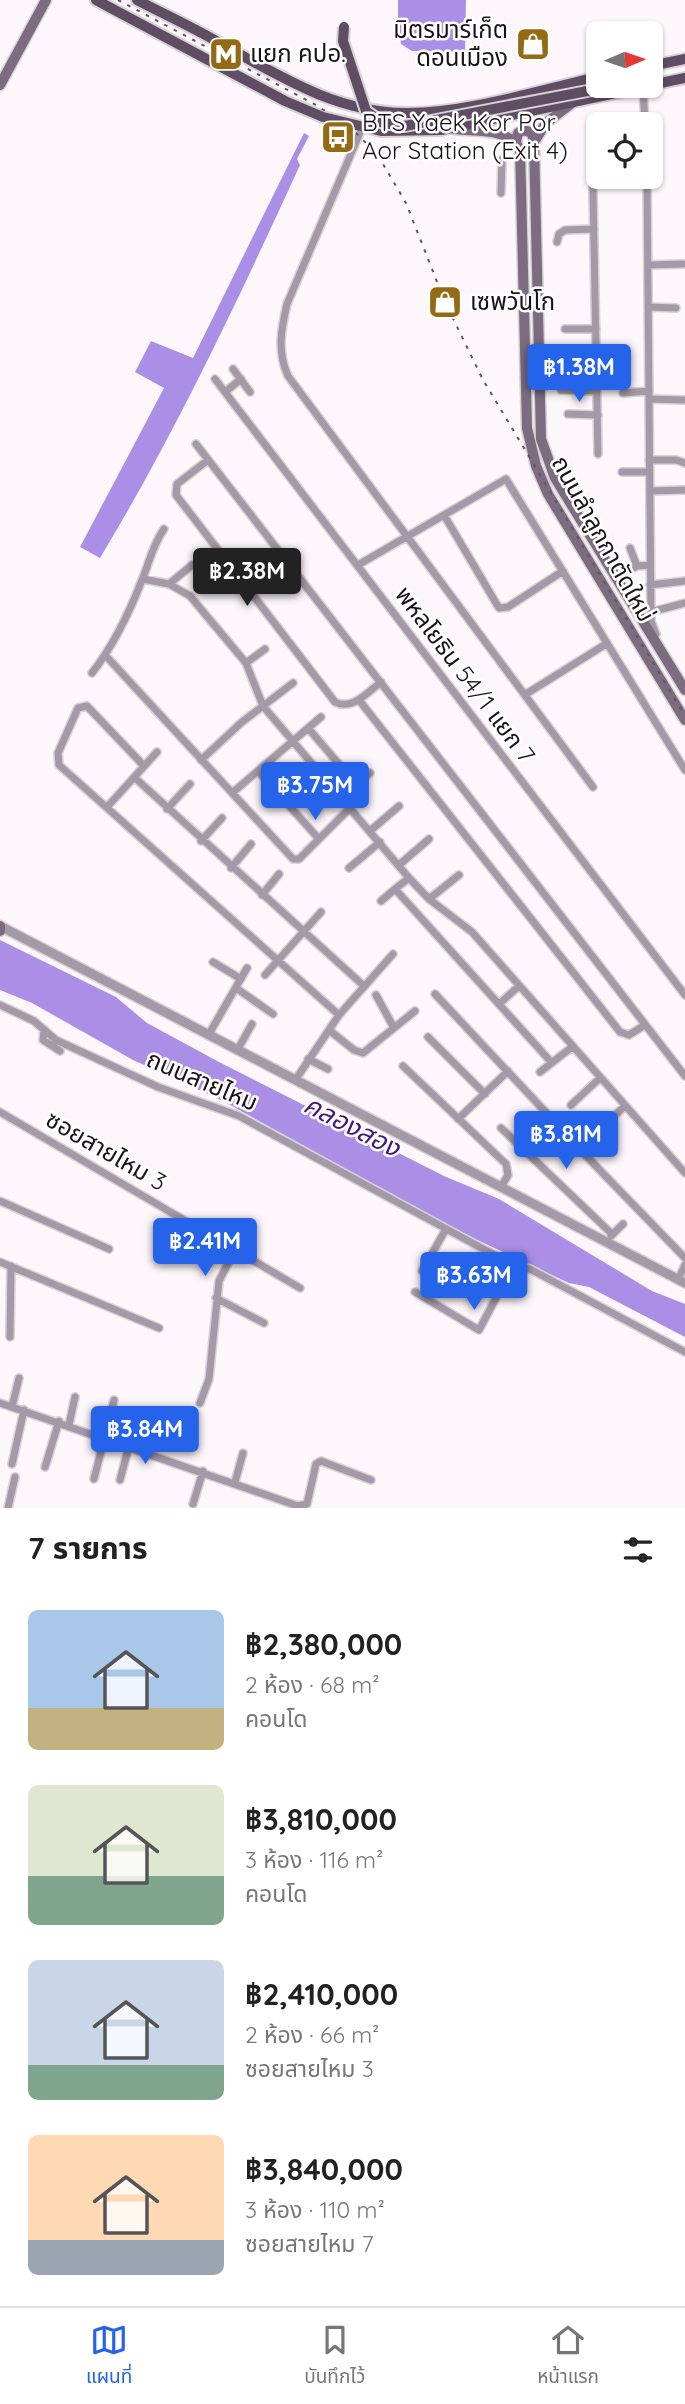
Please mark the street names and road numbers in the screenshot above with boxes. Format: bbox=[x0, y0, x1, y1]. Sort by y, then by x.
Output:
street label: ถนนลำลูกกาตัดใหม่ bbox=[545, 450, 662, 627]
street label: พหลโยธิน 54/1 แยก 7 bbox=[389, 580, 542, 769]
street label: ถนนสายไหม bbox=[142, 1043, 262, 1117]
street label: ซอยสายไหม 3 bbox=[41, 1104, 172, 1197]

